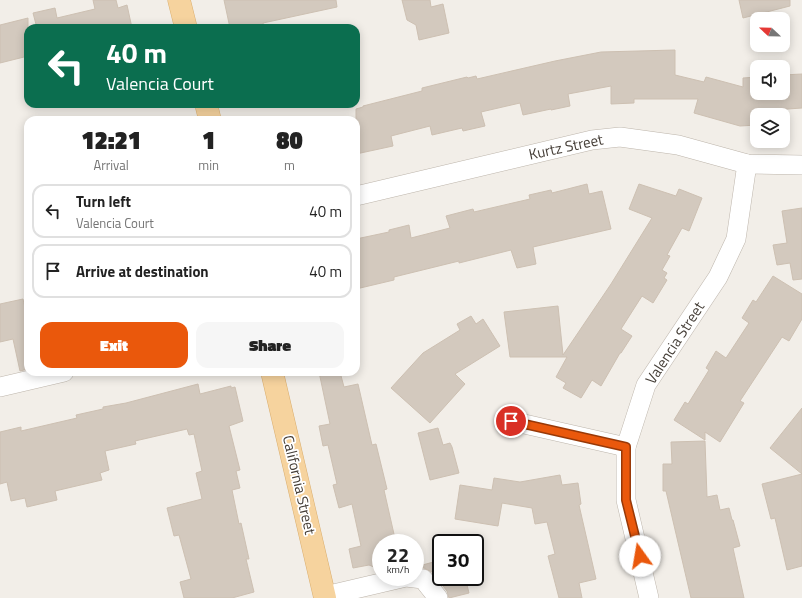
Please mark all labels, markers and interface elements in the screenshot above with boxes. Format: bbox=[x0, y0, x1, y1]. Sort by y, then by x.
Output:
north arrow bbox=[750, 12, 790, 52]
map controls bbox=[750, 12, 790, 148]
text: 40 m bbox=[106, 31, 167, 74]
icon: left bbox=[40, 40, 92, 92]
button: sound bbox=[750, 60, 790, 100]
text: Valencia Court bbox=[106, 70, 214, 97]
button: layers bbox=[750, 108, 790, 148]
text: 12:21 bbox=[81, 122, 141, 158]
text: 1 bbox=[202, 122, 215, 158]
text: 80 bbox=[276, 122, 303, 158]
street label: Kurtz Street bbox=[527, 127, 606, 166]
text: Arrival bbox=[94, 155, 129, 175]
text: min bbox=[198, 155, 219, 175]
text: m bbox=[284, 155, 295, 175]
text: Turn left bbox=[76, 190, 131, 213]
icon: left bbox=[42, 200, 64, 222]
text: 40 m bbox=[309, 200, 342, 223]
text: Valencia Court bbox=[76, 213, 154, 233]
icon: arrive bbox=[42, 260, 64, 282]
text: Arrive at destination bbox=[76, 260, 209, 283]
text: 40 m bbox=[309, 260, 342, 283]
street label: Valencia Street bbox=[639, 296, 710, 389]
button: Exit bbox=[40, 322, 188, 368]
button: Share bbox=[196, 322, 344, 368]
pin bbox=[494, 404, 528, 438]
icon: arrive bbox=[500, 410, 522, 432]
street label: California Street bbox=[277, 433, 322, 537]
speed limit sign: 30 bbox=[432, 534, 484, 586]
position arrow bbox=[619, 535, 661, 577]
text: 22 bbox=[387, 539, 409, 570]
text: km/h bbox=[387, 562, 409, 577]

